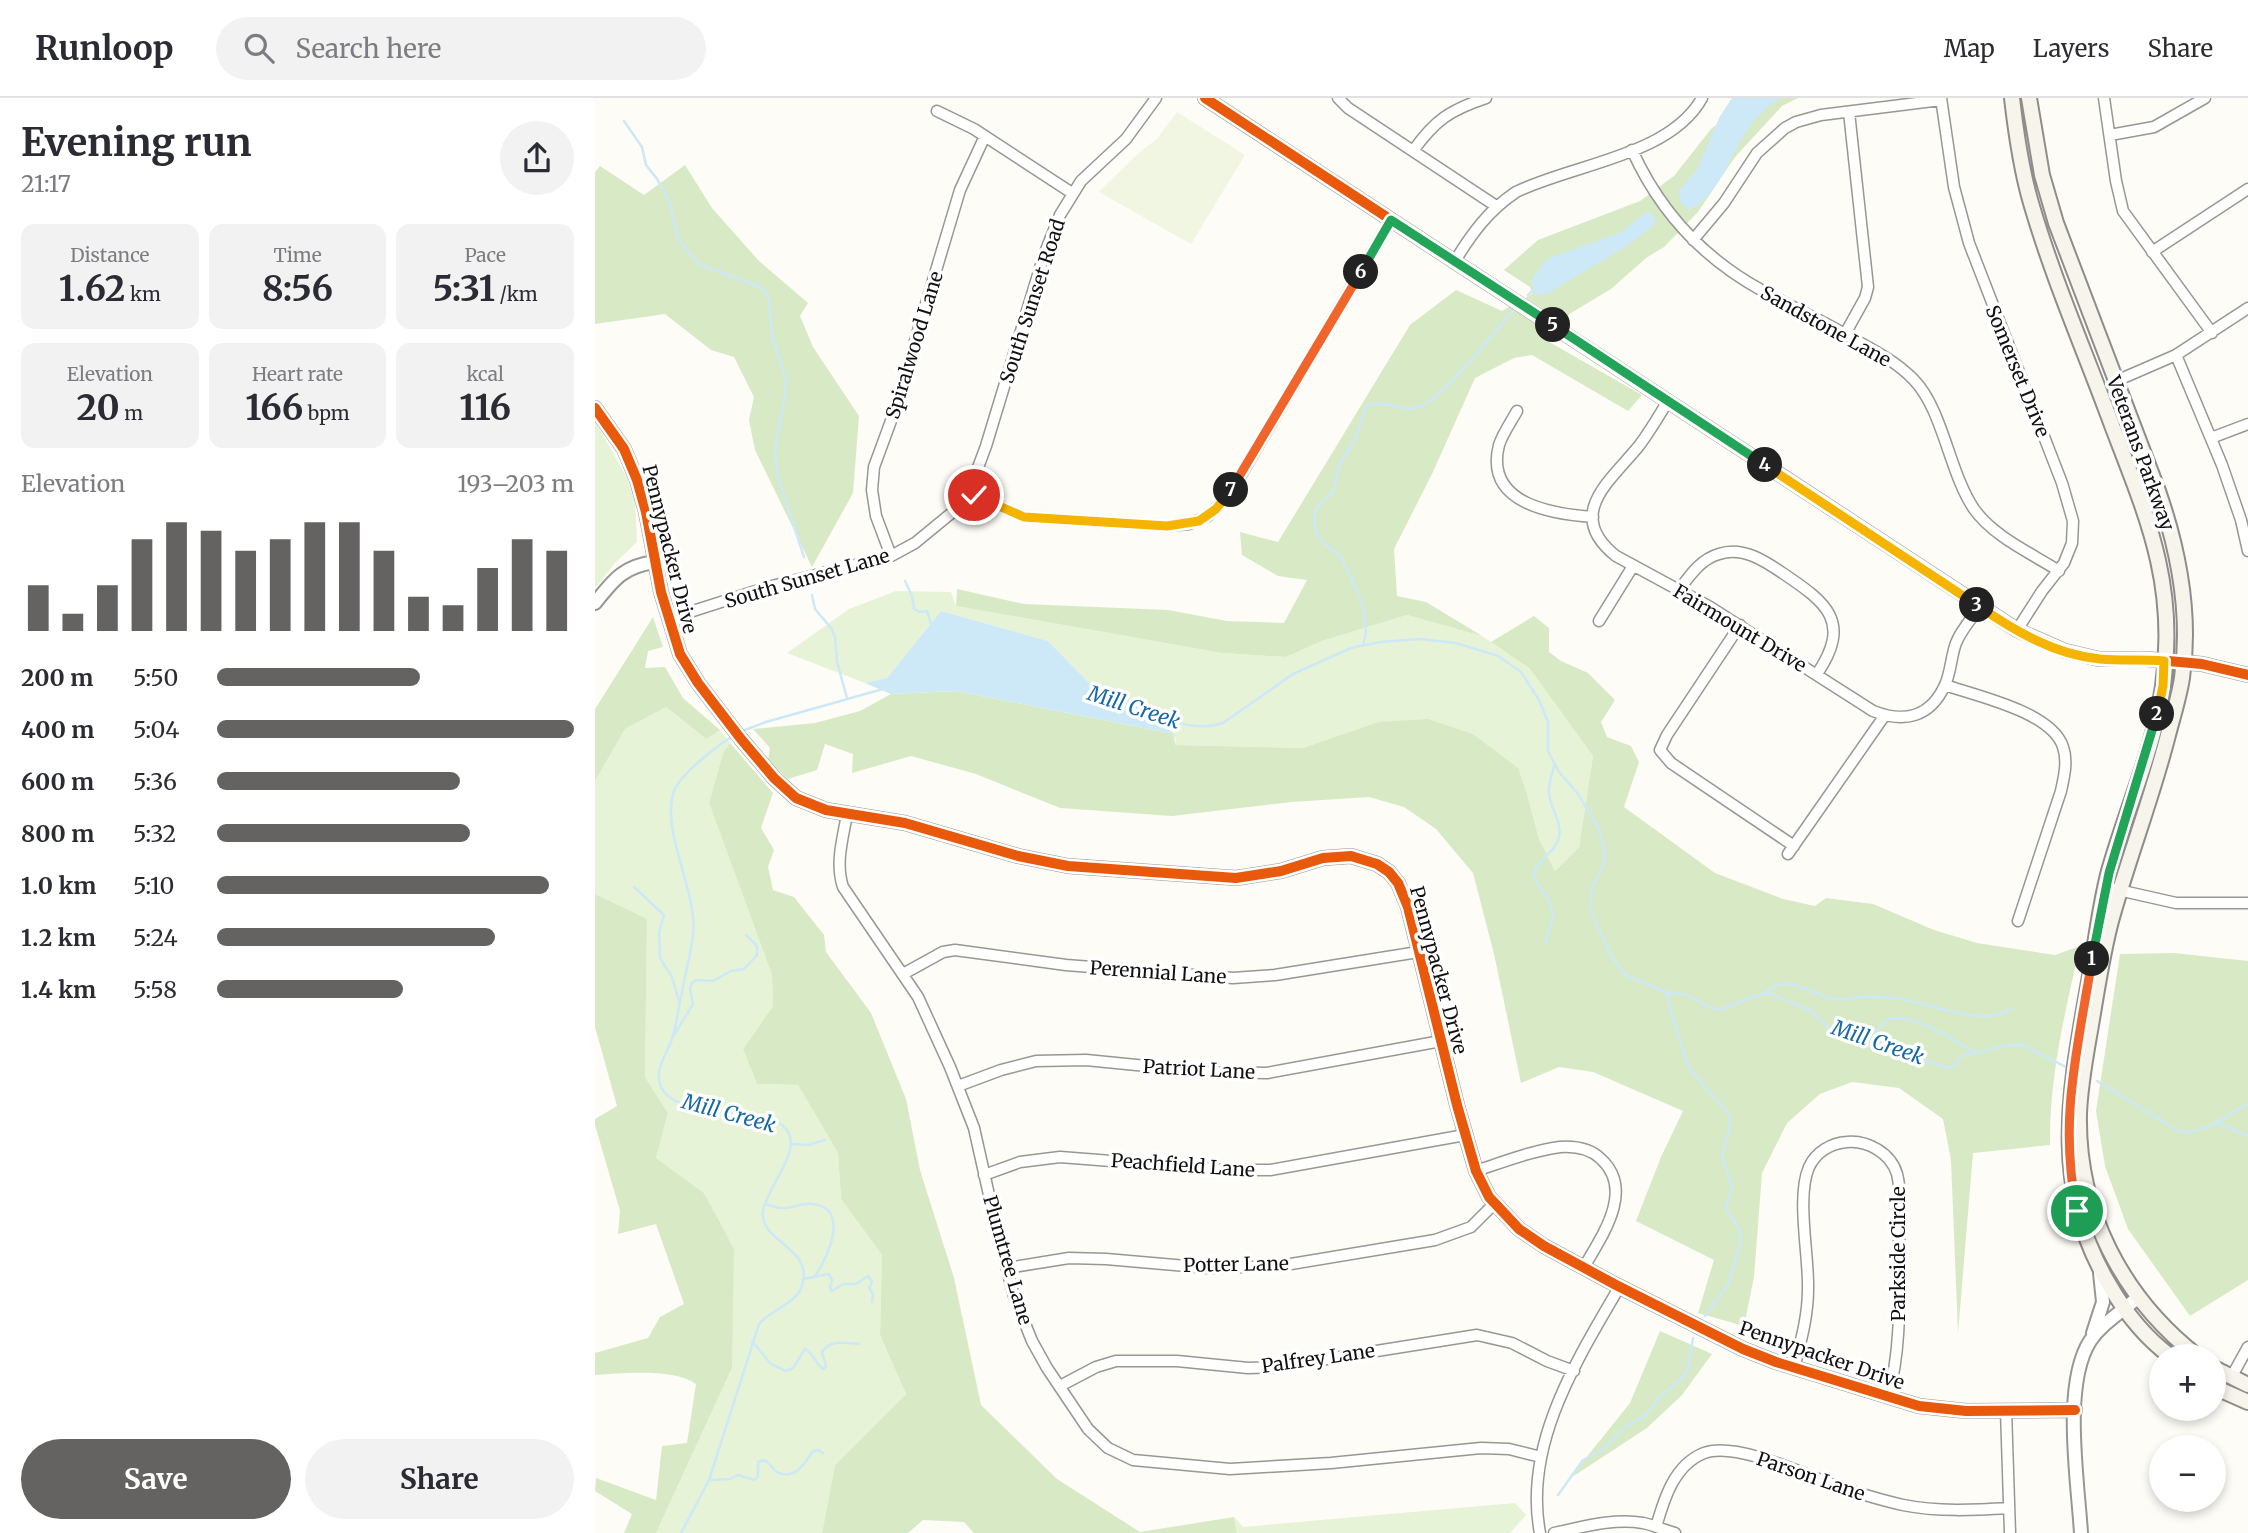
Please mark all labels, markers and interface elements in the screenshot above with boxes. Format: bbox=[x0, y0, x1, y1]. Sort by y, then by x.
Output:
search box bbox=[216, 17, 706, 80]
text: Runloop bbox=[35, 28, 174, 69]
icon: search bbox=[240, 29, 278, 67]
text: Search here bbox=[296, 32, 441, 65]
text: Map bbox=[1944, 33, 1995, 64]
text: Layers bbox=[2033, 33, 2109, 64]
text: Share bbox=[2147, 33, 2213, 64]
text: Evening run bbox=[21, 119, 252, 166]
button: share bbox=[500, 121, 574, 195]
text: 21:17 bbox=[21, 169, 71, 198]
street label: South Sunset Road bbox=[994, 216, 1070, 386]
text: Distance bbox=[70, 243, 150, 267]
text: Time bbox=[273, 243, 322, 267]
text: Pace bbox=[464, 243, 506, 267]
pin: 6 bbox=[1343, 254, 1379, 290]
text: 6 bbox=[1355, 259, 1366, 283]
text: 1.62 bbox=[59, 267, 125, 311]
text: 8:56 bbox=[262, 267, 333, 311]
text: 5:31 bbox=[433, 267, 495, 311]
street label: Spiralwood Lane bbox=[880, 268, 948, 422]
street label: Sandstone Lane bbox=[1757, 280, 1896, 372]
text: km bbox=[125, 282, 161, 306]
text: /km bbox=[495, 282, 538, 306]
street label: Somerset Drive bbox=[1981, 302, 2055, 441]
pin: 5 bbox=[1535, 308, 1571, 342]
text: 5 bbox=[1547, 312, 1558, 336]
text: Elevation bbox=[67, 362, 153, 386]
text: Heart rate bbox=[252, 362, 343, 386]
text: kcal bbox=[466, 362, 504, 386]
street label: Veterans Parkway bbox=[2102, 372, 2180, 533]
text: 20 bbox=[77, 386, 120, 430]
text: 166 bbox=[245, 386, 303, 430]
text: 116 bbox=[459, 386, 511, 430]
text: m bbox=[120, 401, 143, 425]
text: bpm bbox=[303, 401, 350, 425]
pin: 4 bbox=[1747, 448, 1783, 482]
text: 4 bbox=[1758, 452, 1771, 476]
street label: Pennypacker Drive bbox=[637, 462, 703, 636]
pin bbox=[944, 465, 1004, 525]
text: Elevation bbox=[21, 469, 125, 498]
text: 193–203 m bbox=[457, 469, 574, 498]
pin: 7 bbox=[1213, 472, 1249, 508]
icon: check bbox=[955, 476, 993, 514]
text: 7 bbox=[1225, 477, 1236, 501]
street label: South Sunset Lane bbox=[722, 543, 892, 613]
street label: Fairmount Drive bbox=[1669, 579, 1811, 677]
pin: 3 bbox=[1959, 588, 1995, 622]
text: 3 bbox=[1971, 592, 1982, 616]
text: 200 m bbox=[21, 663, 93, 692]
text: 5:50 bbox=[133, 663, 178, 692]
water label: Mill Creek bbox=[1083, 679, 1184, 735]
pin: 2 bbox=[2139, 696, 2175, 732]
text: 2 bbox=[2151, 701, 2162, 725]
text: 400 m bbox=[21, 715, 95, 744]
text: 5:04 bbox=[133, 715, 179, 744]
text: 600 m bbox=[21, 767, 94, 796]
text: 5:36 bbox=[133, 767, 177, 796]
text: 800 m bbox=[21, 819, 94, 848]
text: 5:32 bbox=[133, 819, 176, 848]
text: 1.0 km bbox=[21, 871, 96, 900]
text: 5:10 bbox=[133, 871, 174, 900]
street label: Pennypacker Drive bbox=[1405, 883, 1473, 1057]
text: 1.2 km bbox=[21, 923, 96, 952]
text: 5:24 bbox=[133, 923, 178, 952]
pin: 1 bbox=[2075, 942, 2109, 976]
text: 1 bbox=[2087, 946, 2096, 970]
street label: Perennial Lane bbox=[1089, 955, 1227, 989]
text: 1.4 km bbox=[21, 975, 96, 1004]
text: 5:58 bbox=[133, 975, 177, 1004]
water label: Mill Creek bbox=[1827, 1013, 1928, 1071]
street label: Patriot Lane bbox=[1142, 1054, 1256, 1084]
water label: Mill Creek bbox=[678, 1087, 779, 1139]
street label: Peachfield Lane bbox=[1110, 1148, 1256, 1182]
pin bbox=[2047, 1181, 2107, 1241]
street label: Parkside Circle bbox=[1886, 1186, 1910, 1322]
icon: arrive bbox=[2058, 1192, 2096, 1230]
street label: Plumtree Lane bbox=[978, 1193, 1038, 1328]
street label: Potter Lane bbox=[1183, 1251, 1289, 1277]
street label: Pennypacker Drive bbox=[1736, 1315, 1908, 1395]
street label: Palfrey Lane bbox=[1260, 1338, 1376, 1378]
map controls bbox=[2149, 1344, 2226, 1512]
button: + bbox=[2149, 1344, 2226, 1421]
button: − bbox=[2149, 1435, 2226, 1512]
button: Save bbox=[21, 1439, 291, 1519]
button: Share bbox=[305, 1439, 574, 1519]
street label: Parson Lane bbox=[1754, 1446, 1868, 1506]

